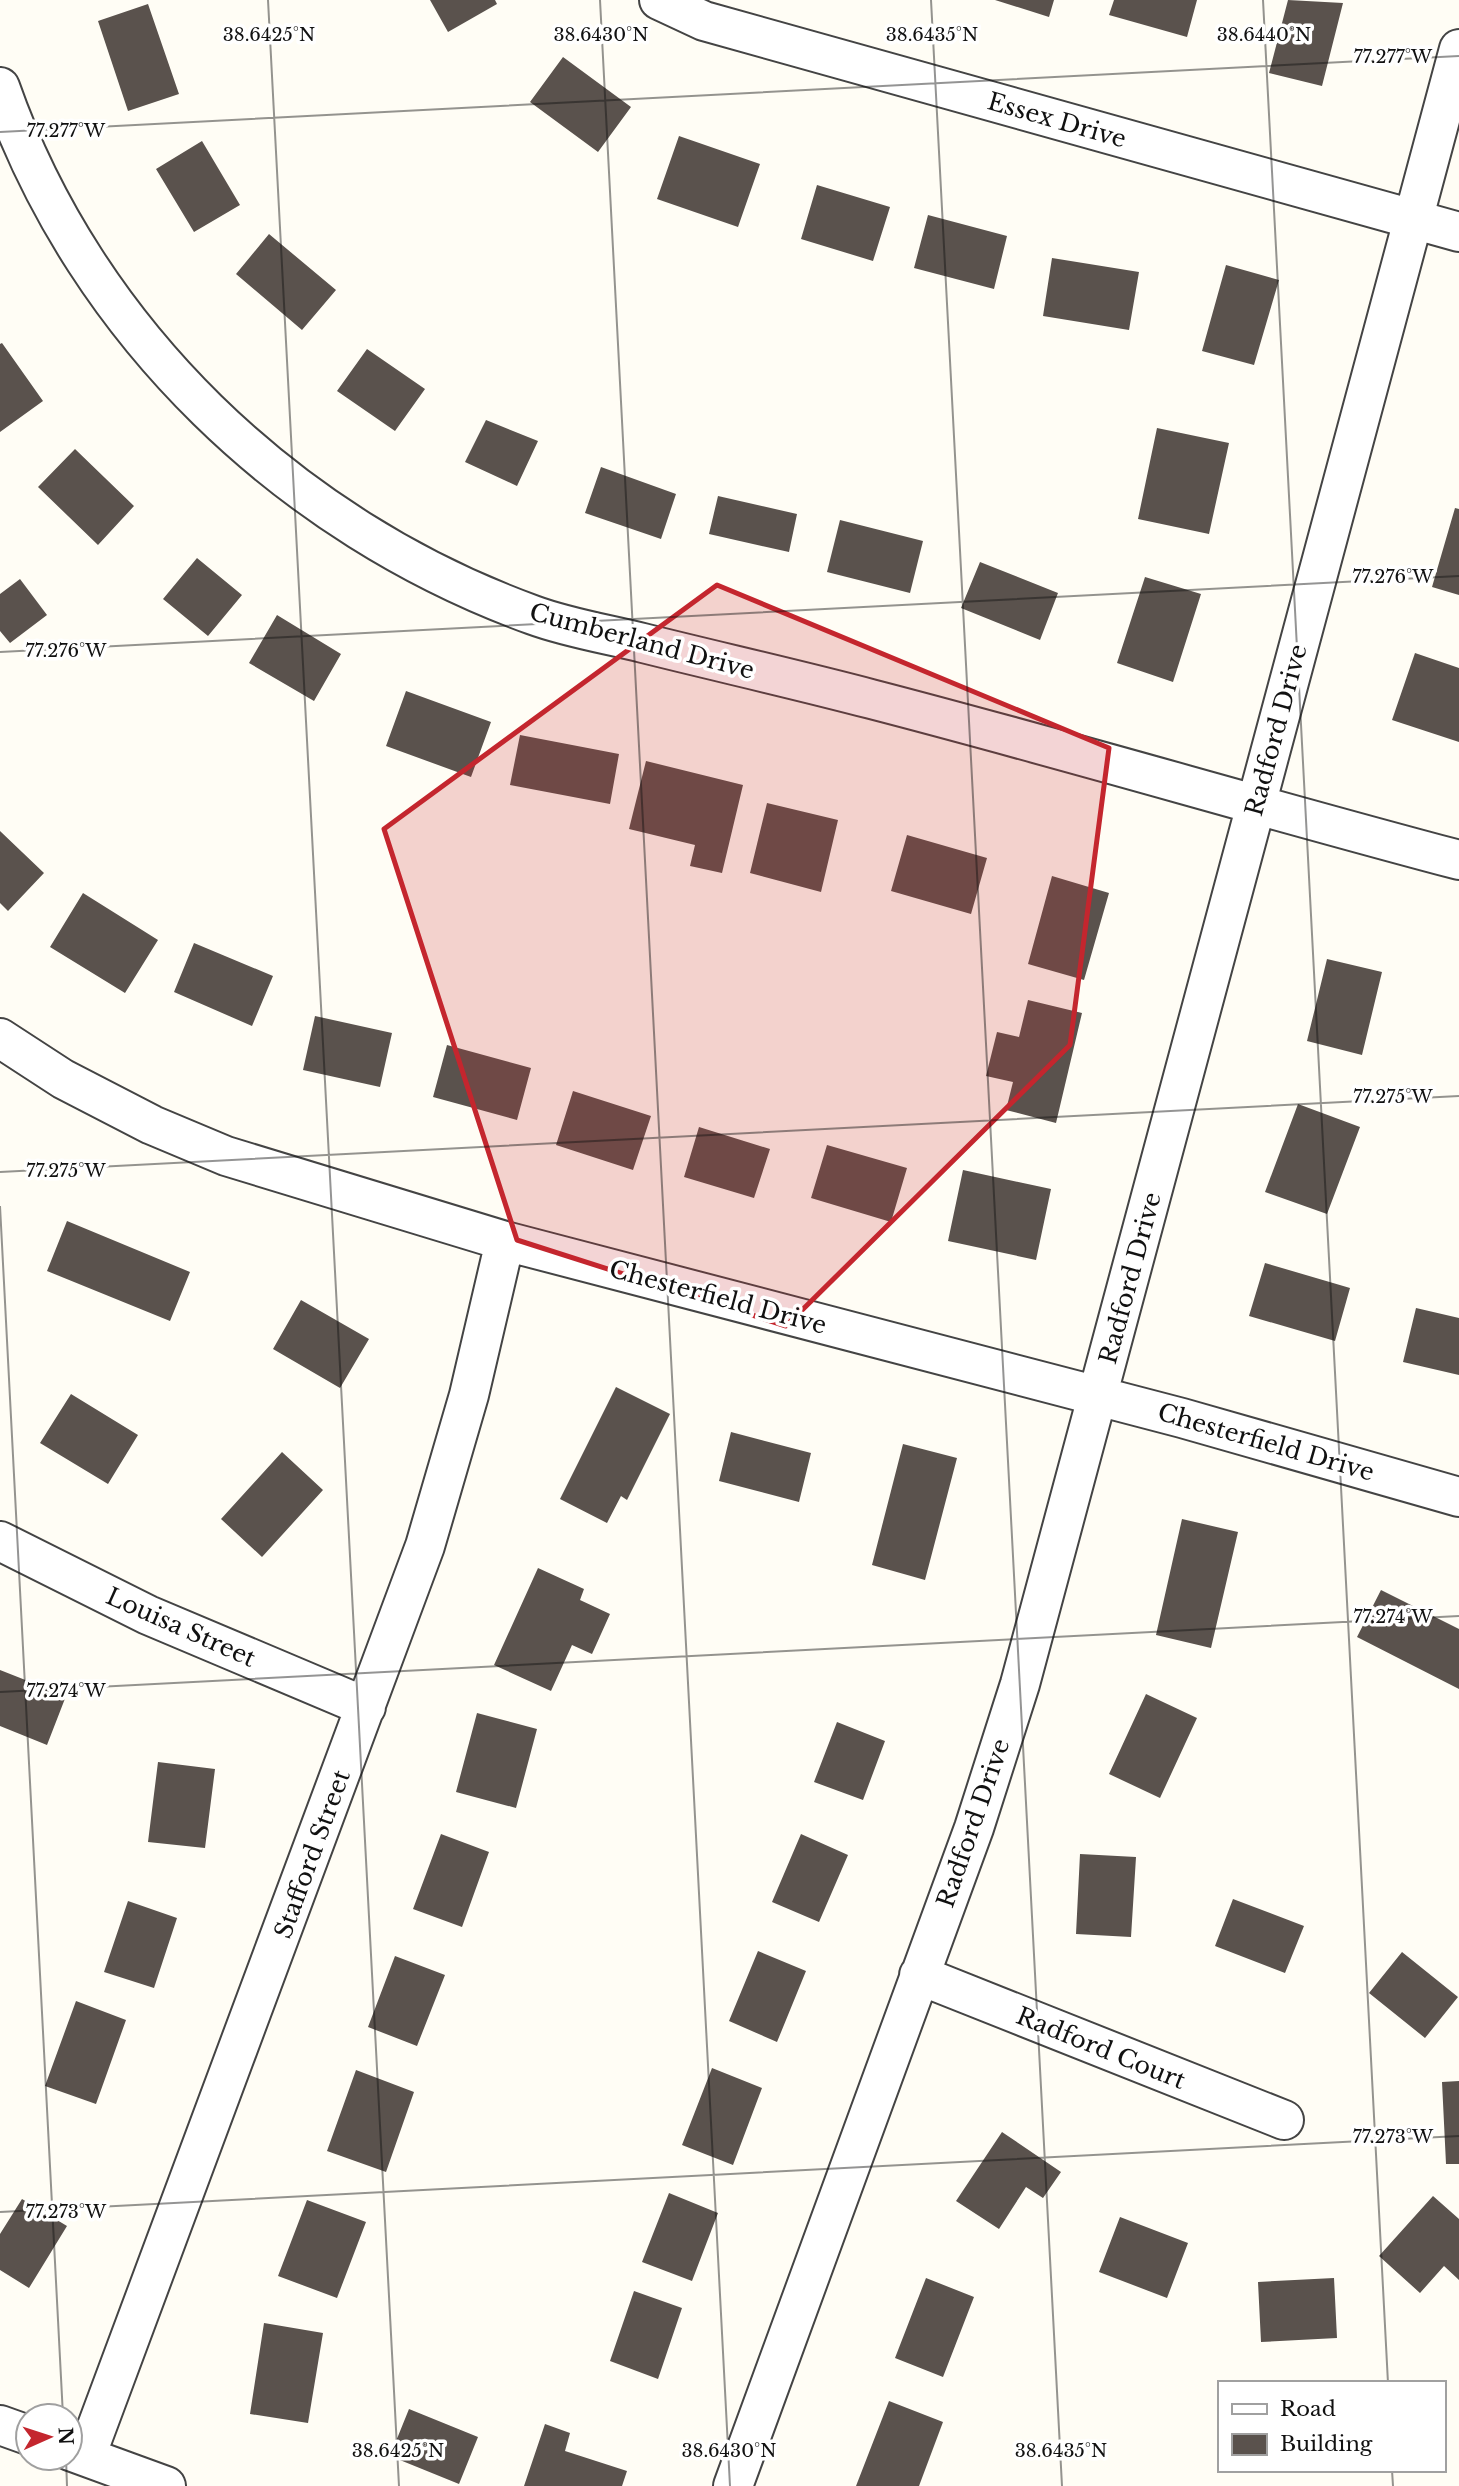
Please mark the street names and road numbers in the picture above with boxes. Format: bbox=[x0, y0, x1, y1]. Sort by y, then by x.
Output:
street label: Essex Drive bbox=[984, 86, 1130, 154]
street label: Cumberland Drive bbox=[527, 597, 757, 685]
street label: Radford Drive bbox=[1239, 641, 1313, 819]
street label: Radford Drive bbox=[1093, 1189, 1167, 1367]
street label: Chesterfield Drive bbox=[606, 1254, 830, 1340]
street label: Chesterfield Drive bbox=[1155, 1397, 1377, 1487]
street label: Louisa Street bbox=[102, 1581, 260, 1673]
street label: Radford Drive bbox=[931, 1735, 1015, 1911]
street label: Stafford Street bbox=[268, 1766, 356, 1942]
street label: Radford Court bbox=[1012, 2001, 1190, 2095]

